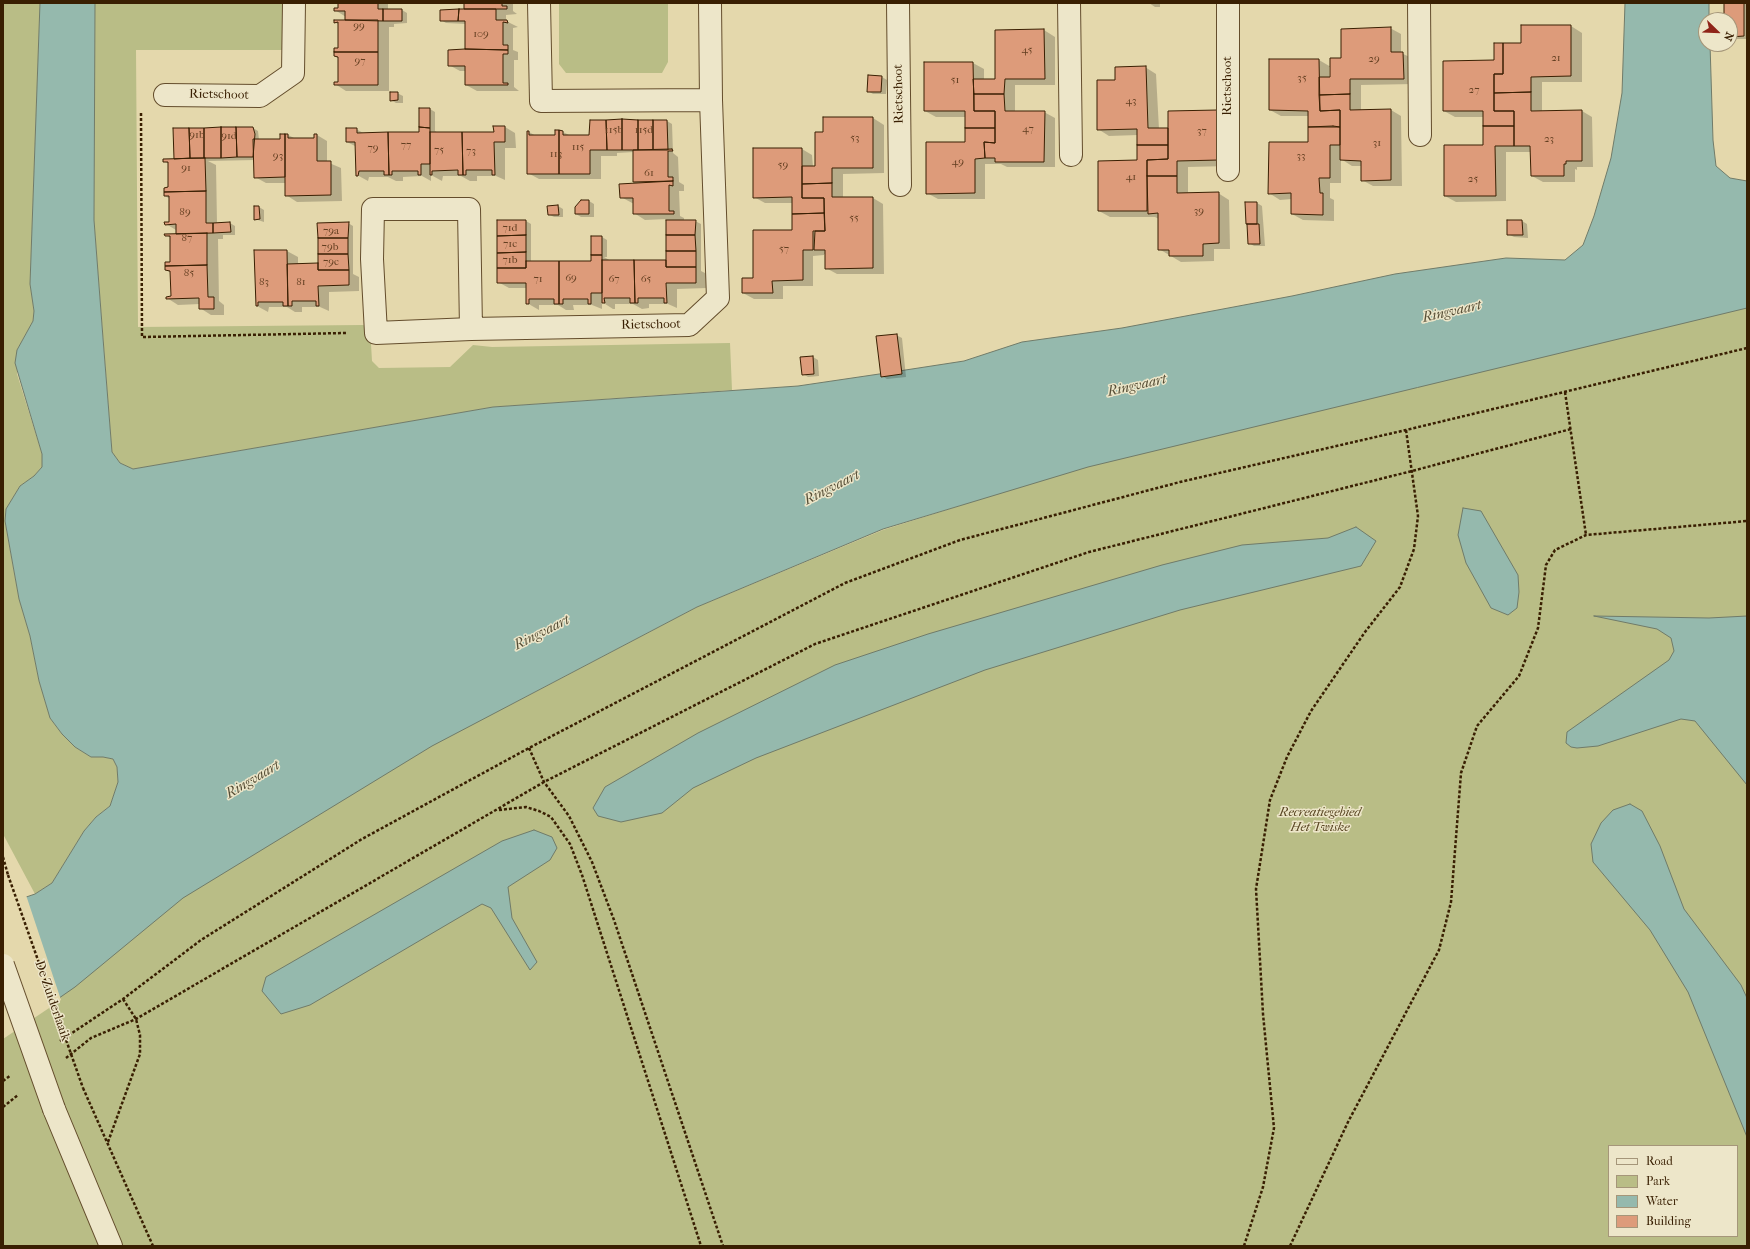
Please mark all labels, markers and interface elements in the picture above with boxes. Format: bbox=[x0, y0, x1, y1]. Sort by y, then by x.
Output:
north arrow bbox=[1698, 12, 1738, 52]
house number: 99 bbox=[353, 19, 365, 33]
house number: 109 bbox=[473, 27, 489, 41]
text: N bbox=[1721, 30, 1736, 43]
house number: 45 bbox=[1022, 43, 1032, 57]
house number: 21 bbox=[1551, 51, 1561, 65]
house number: 29 bbox=[1368, 52, 1380, 66]
house number: 97 bbox=[354, 54, 366, 68]
street label: Rietschoot bbox=[1220, 56, 1236, 116]
street label: Rietschoot bbox=[891, 64, 907, 124]
house number: 35 bbox=[1297, 71, 1307, 85]
house number: 51 bbox=[951, 73, 959, 87]
house number: 27 bbox=[1469, 83, 1479, 97]
street label: Rietschoot bbox=[189, 87, 249, 103]
house number: 43 bbox=[1125, 94, 1137, 108]
house number: 47 bbox=[1022, 122, 1034, 136]
house number: 115b bbox=[605, 123, 623, 137]
house number: 115d bbox=[635, 123, 653, 137]
house number: 37 bbox=[1197, 124, 1207, 138]
house number: 91b bbox=[189, 128, 205, 142]
house number: 91d bbox=[221, 129, 237, 143]
house number: 53 bbox=[850, 131, 860, 145]
house number: 23 bbox=[1544, 132, 1554, 146]
house number: 31 bbox=[1373, 136, 1381, 150]
house number: 77 bbox=[401, 138, 411, 152]
house number: 115 bbox=[572, 140, 584, 154]
house number: 79 bbox=[367, 141, 379, 155]
house number: 75 bbox=[434, 143, 444, 157]
house number: 73 bbox=[466, 144, 476, 158]
house number: 113 bbox=[550, 147, 562, 161]
house number: 93 bbox=[273, 149, 283, 163]
house number: 33 bbox=[1296, 149, 1306, 163]
house number: 49 bbox=[952, 155, 964, 169]
house number: 59 bbox=[778, 158, 788, 172]
house number: 91 bbox=[181, 161, 191, 175]
house number: 61 bbox=[644, 166, 654, 180]
house number: 41 bbox=[1126, 170, 1136, 184]
house number: 25 bbox=[1468, 172, 1478, 186]
house number: 39 bbox=[1194, 204, 1204, 218]
house number: 89 bbox=[179, 205, 191, 219]
house number: 55 bbox=[849, 211, 859, 225]
house number: 71d bbox=[502, 221, 518, 235]
house number: 79a bbox=[323, 224, 339, 238]
house number: 87 bbox=[182, 231, 192, 245]
house number: 71c bbox=[503, 237, 517, 251]
house number: 79b bbox=[322, 240, 338, 254]
house number: 57 bbox=[779, 242, 789, 256]
house number: 71b bbox=[503, 253, 517, 267]
house number: 79c bbox=[323, 255, 339, 269]
house number: 85 bbox=[184, 266, 194, 280]
house number: 69 bbox=[565, 271, 577, 285]
house number: 71 bbox=[533, 272, 543, 286]
house number: 67 bbox=[608, 272, 620, 286]
house number: 65 bbox=[641, 272, 651, 286]
house number: 83 bbox=[259, 275, 269, 289]
house number: 81 bbox=[296, 275, 306, 289]
water label: Ringvaart bbox=[1421, 297, 1483, 327]
street label: Rietschoot bbox=[621, 317, 681, 333]
water label: Ringvaart bbox=[1106, 371, 1168, 401]
water label: Ringvaart bbox=[801, 467, 863, 509]
water label: Ringvaart bbox=[511, 612, 573, 654]
water label: Ringvaart bbox=[223, 757, 283, 803]
park label: Recreatiegebied Het Twiske bbox=[1279, 805, 1361, 836]
street label: De Zuiderlaaik bbox=[31, 959, 73, 1043]
legend bbox=[1608, 1145, 1738, 1237]
text: Road bbox=[1646, 1154, 1673, 1168]
text: Park bbox=[1646, 1174, 1670, 1188]
text: Water bbox=[1646, 1194, 1678, 1208]
text: Building bbox=[1646, 1214, 1691, 1228]

